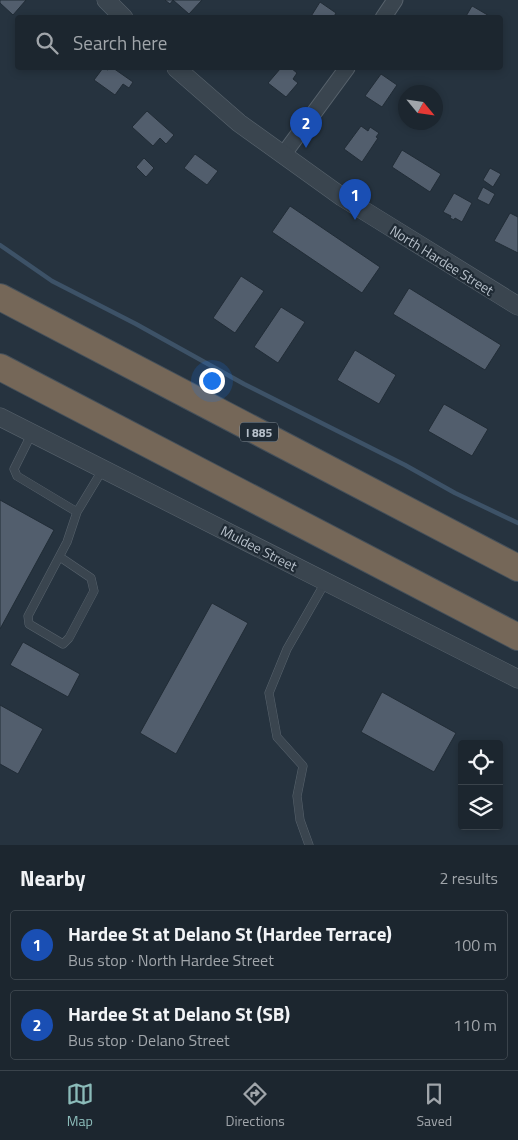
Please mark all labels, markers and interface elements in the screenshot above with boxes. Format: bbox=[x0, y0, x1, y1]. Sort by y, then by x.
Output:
search box bbox=[15, 15, 503, 70]
text: Search here bbox=[73, 28, 167, 57]
icon: search bbox=[33, 29, 61, 57]
north arrow bbox=[398, 85, 443, 130]
pin: 2 bbox=[290, 107, 322, 148]
pin: 1 bbox=[339, 179, 371, 220]
street label: North Hardee Street bbox=[386, 220, 498, 300]
your location bbox=[199, 368, 225, 394]
road number: I 885 bbox=[240, 422, 278, 442]
street label: Muldee Street bbox=[217, 520, 301, 576]
map controls bbox=[458, 740, 503, 830]
button: locate bbox=[458, 740, 503, 785]
button: layers bbox=[458, 785, 503, 830]
text: Nearby bbox=[20, 862, 85, 894]
text: 2 results bbox=[439, 866, 498, 890]
text: Hardee St at Delano St (Hardee Terrace) bbox=[68, 919, 392, 948]
text: 1 bbox=[33, 933, 41, 957]
text: 100 m bbox=[453, 933, 497, 957]
text: Bus stop · North Hardee Street bbox=[68, 948, 274, 972]
text: Hardee St at Delano St (SB) bbox=[68, 999, 290, 1028]
text: 2 bbox=[33, 1013, 41, 1037]
text: 110 m bbox=[453, 1013, 497, 1037]
text: Bus stop · Delano Street bbox=[68, 1028, 230, 1052]
tab: Map bbox=[66, 1080, 94, 1131]
tab: Directions bbox=[225, 1080, 285, 1131]
tab: Saved bbox=[417, 1080, 452, 1131]

